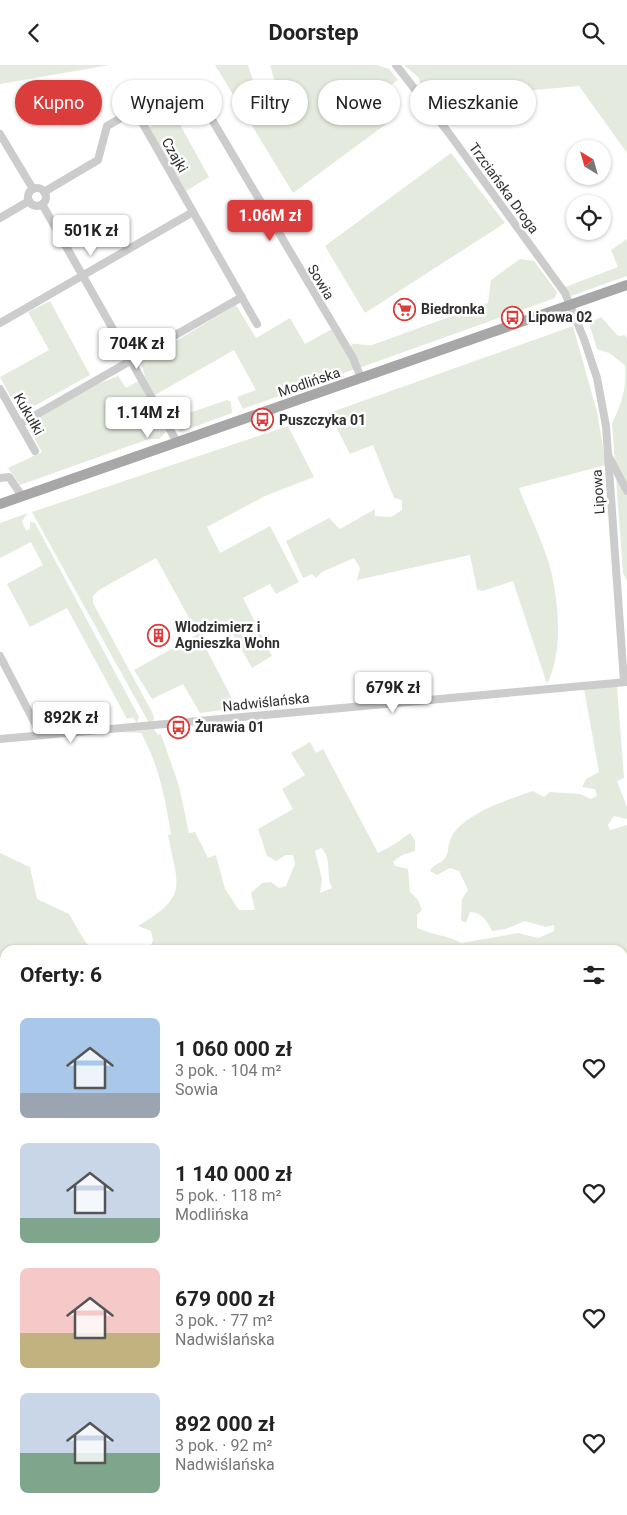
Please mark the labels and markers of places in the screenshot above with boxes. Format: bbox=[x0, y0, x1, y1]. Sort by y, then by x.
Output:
pin: 1.06M zł bbox=[218, 199, 322, 242]
pin: 501K zł bbox=[45, 215, 137, 257]
supermarket icon: Biedronka bbox=[393, 297, 417, 321]
place label: Biedronka bbox=[421, 301, 485, 317]
bus stop icon: Lipowa 02 bbox=[500, 305, 524, 329]
place label: Lipowa 02 bbox=[528, 309, 592, 325]
pin: 704K zł bbox=[91, 327, 183, 370]
pin: 1.14M zł bbox=[96, 397, 200, 439]
bus stop icon: Puszczyka 01 bbox=[251, 408, 275, 432]
place label: Puszczyka 01 bbox=[279, 412, 366, 428]
place label: Wlodzimierz i Agnieszka Wohn bbox=[175, 619, 280, 651]
building icon: Wlodzimierz i Agnieszka Wohn bbox=[147, 623, 171, 647]
pin: 679K zł bbox=[347, 671, 439, 714]
pin: 892K zł bbox=[25, 701, 117, 744]
bus stop icon: Żurawia 01 bbox=[167, 715, 191, 739]
place label: Żurawia 01 bbox=[195, 719, 265, 735]

